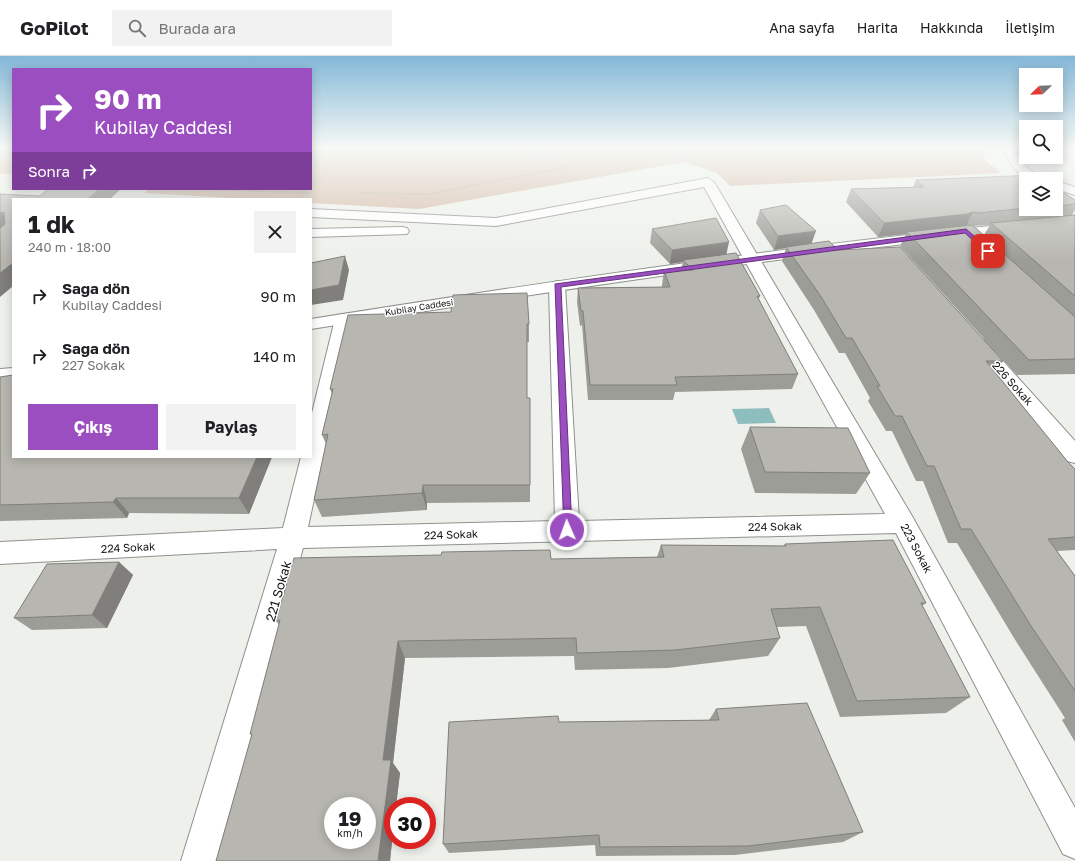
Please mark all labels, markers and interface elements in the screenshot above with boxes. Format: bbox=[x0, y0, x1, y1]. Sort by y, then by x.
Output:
search box bbox=[112, 10, 392, 46]
text: GoPilot bbox=[20, 16, 88, 39]
icon: search bbox=[126, 17, 148, 39]
text: Burada ara bbox=[158, 19, 236, 37]
text: Ana sayfa bbox=[769, 19, 835, 36]
text: Harita bbox=[857, 19, 898, 36]
text: Hakkında bbox=[920, 19, 983, 36]
text: İletişim bbox=[1005, 19, 1055, 36]
north arrow bbox=[1019, 68, 1063, 112]
map controls bbox=[1019, 68, 1063, 216]
text: 90 m bbox=[94, 82, 161, 115]
icon: right bbox=[28, 84, 80, 136]
text: Kubilay Caddesi bbox=[94, 116, 232, 138]
button: search bbox=[1019, 120, 1063, 164]
icon: right bbox=[78, 160, 100, 182]
text: Sonra bbox=[28, 162, 70, 180]
button: layers bbox=[1019, 172, 1063, 216]
text: 1 dk bbox=[28, 209, 75, 238]
button: close bbox=[254, 211, 296, 253]
pin bbox=[971, 234, 1005, 268]
text: 240 m · 18:00 bbox=[28, 239, 111, 255]
icon: arrive bbox=[977, 240, 999, 262]
text: Sağa dön bbox=[62, 279, 130, 297]
icon: right bbox=[28, 285, 50, 307]
text: 90 m bbox=[261, 287, 296, 305]
street label: Kubilay Caddesi bbox=[384, 296, 454, 318]
text: Kubilay Caddesi bbox=[62, 297, 162, 313]
text: Sağa dön bbox=[62, 339, 130, 357]
icon: right bbox=[28, 345, 50, 367]
text: 140 m bbox=[253, 347, 296, 365]
text: 227 Sokak bbox=[62, 357, 125, 373]
street label: 226 Sokak bbox=[990, 358, 1036, 408]
button: Çıkış bbox=[28, 404, 158, 450]
button: Paylaş bbox=[166, 404, 296, 450]
position arrow bbox=[546, 509, 588, 551]
street label: 224 Sokak bbox=[748, 519, 802, 533]
street label: 223 Sokak bbox=[899, 521, 935, 575]
street label: 224 Sokak bbox=[424, 527, 478, 541]
street label: 224 Sokak bbox=[100, 539, 156, 555]
street label: 221 Sokak bbox=[262, 558, 295, 623]
speed limit sign: 30 bbox=[384, 797, 436, 849]
text: 19 bbox=[338, 806, 361, 830]
text: km/h bbox=[337, 827, 363, 839]

